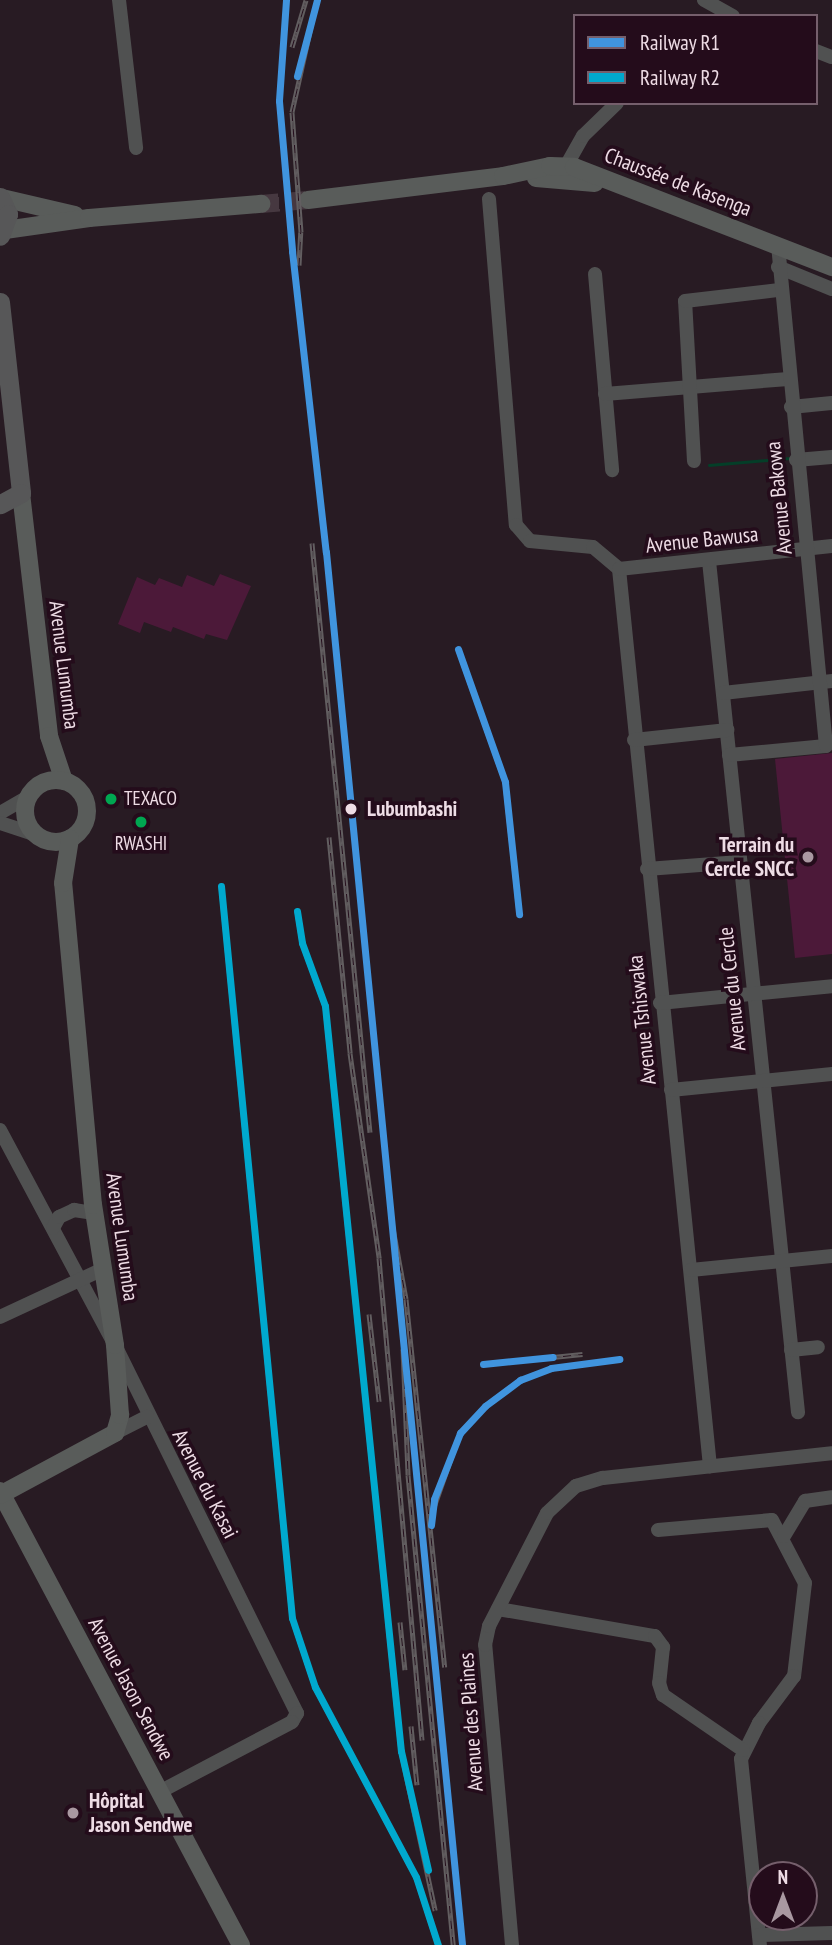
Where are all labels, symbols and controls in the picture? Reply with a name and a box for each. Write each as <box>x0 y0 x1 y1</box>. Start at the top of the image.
legend <box>573 14 818 105</box>
text: Railway R1 <box>640 29 720 56</box>
text: Railway R2 <box>640 64 720 91</box>
street label: Chaussée de Kasenga <box>601 142 755 222</box>
street label: Avenue Bakowa <box>761 440 797 556</box>
street label: Avenue Bawusa <box>645 522 759 558</box>
street label: Avenue Lumumba <box>44 599 84 731</box>
place label: TEXACO <box>124 788 177 810</box>
marker: TEXACO <box>104 792 118 806</box>
place label: Lubumbashi <box>367 796 457 822</box>
marker: Lubumbashi <box>341 799 361 819</box>
marker: RWASHI <box>134 815 148 829</box>
place label: Terrain du Cercle SNCC <box>705 832 794 882</box>
place label: RWASHI <box>115 833 167 855</box>
marker: Terrain du Cercle SNCC <box>800 849 816 865</box>
street label: Avenue du Cercle <box>713 926 751 1052</box>
street label: Avenue Tshiswaka <box>623 954 661 1086</box>
street label: Avenue Lumumba <box>101 1171 143 1303</box>
street label: Avenue du Kasai <box>167 1425 243 1543</box>
street label: Avenue Jason Sendwe <box>83 1613 179 1765</box>
street label: Avenue des Plaines <box>454 1652 488 1792</box>
place label: Hôpital Jason Sendwe <box>89 1788 193 1838</box>
marker: Hôpital Jason Sendwe <box>63 1803 83 1823</box>
north arrow <box>748 1861 818 1931</box>
text: N <box>778 1865 788 1889</box>

